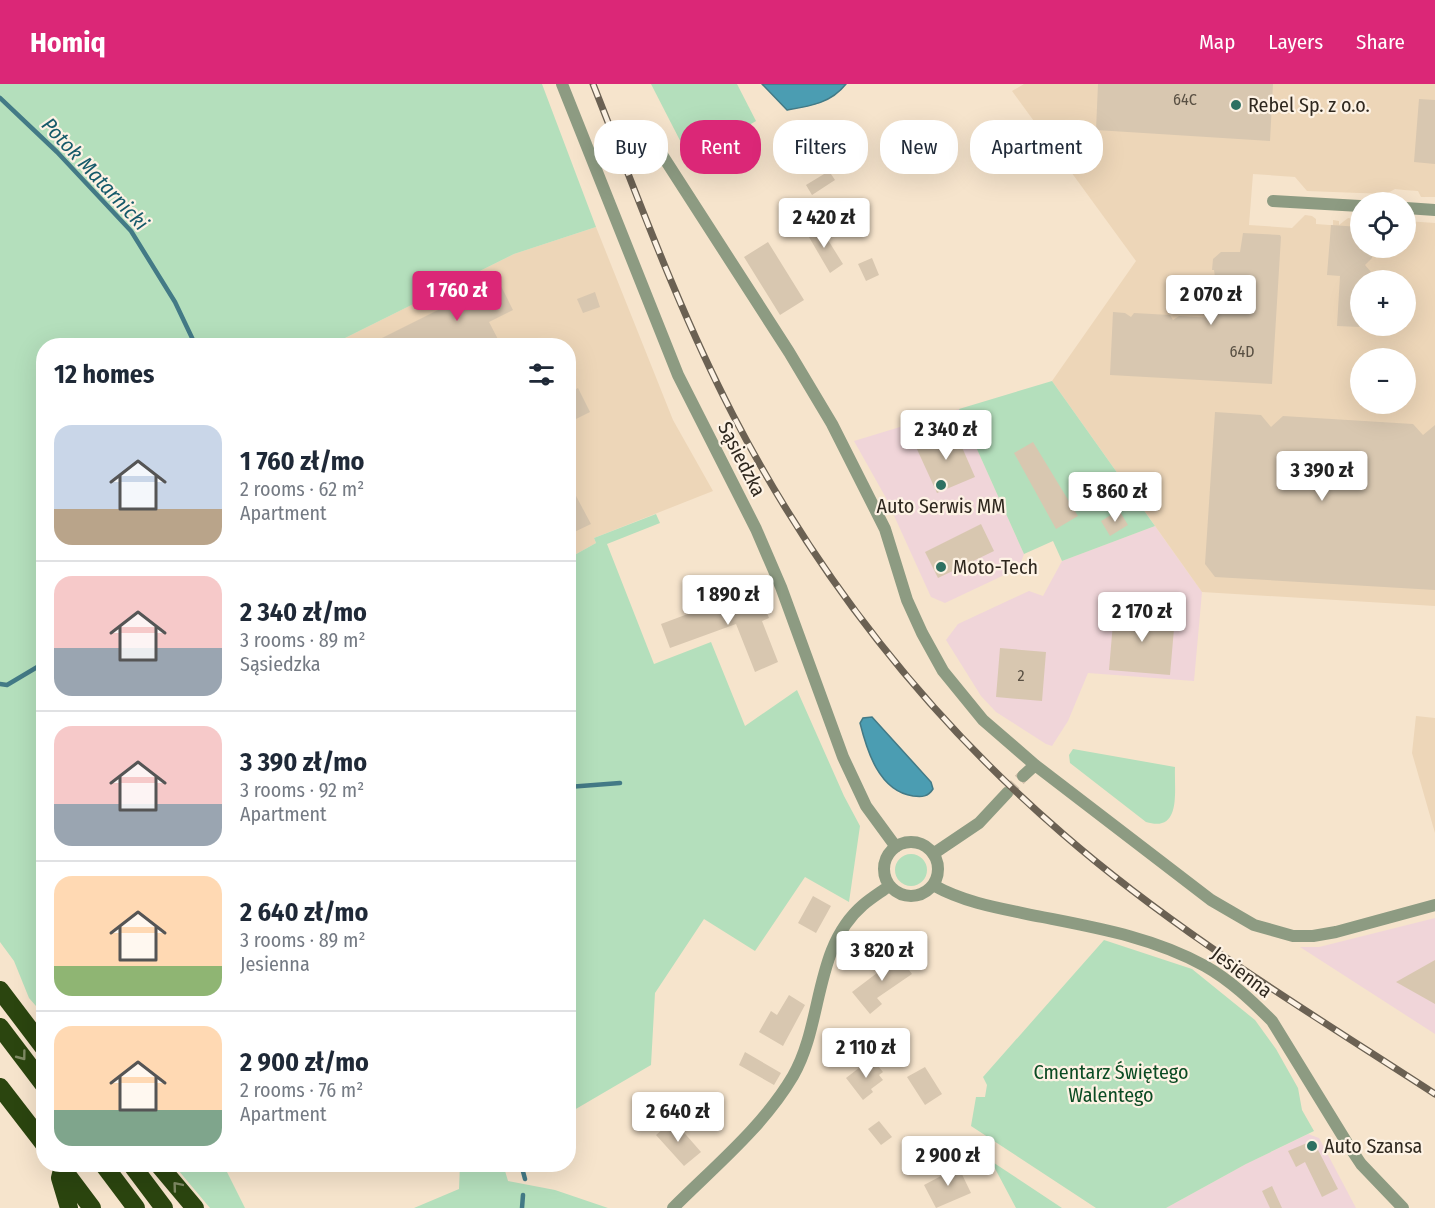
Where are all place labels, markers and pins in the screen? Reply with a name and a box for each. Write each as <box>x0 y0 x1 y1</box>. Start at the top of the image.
place label: Rebel Sp. z o.o. <box>1248 93 1370 117</box>
marker: Rebel Sp. z o.o. <box>1229 98 1243 112</box>
pin: 2 420 zł <box>762 198 886 249</box>
pin: 1 760 zł <box>395 271 519 322</box>
pin: 2 070 zł <box>1149 275 1273 326</box>
pin: 2 340 zł <box>884 410 1008 461</box>
pin: 3 390 zł <box>1260 451 1384 502</box>
pin: 5 860 zł <box>1053 472 1177 523</box>
marker: Auto Serwis MM <box>934 478 948 492</box>
place label: Auto Serwis MM <box>876 494 1006 518</box>
place label: Moto-Tech <box>953 555 1038 579</box>
marker: Moto-Tech <box>934 560 948 574</box>
pin: 1 890 zł <box>666 575 790 626</box>
pin: 2 170 zł <box>1080 592 1204 643</box>
pin: 3 820 zł <box>820 931 944 982</box>
pin: 2 110 zł <box>804 1028 928 1079</box>
pin: 2 640 zł <box>616 1092 740 1143</box>
place label: Auto Szansa <box>1324 1134 1422 1158</box>
pin: 2 900 zł <box>886 1136 1010 1187</box>
marker: Auto Szansa <box>1305 1139 1319 1153</box>

